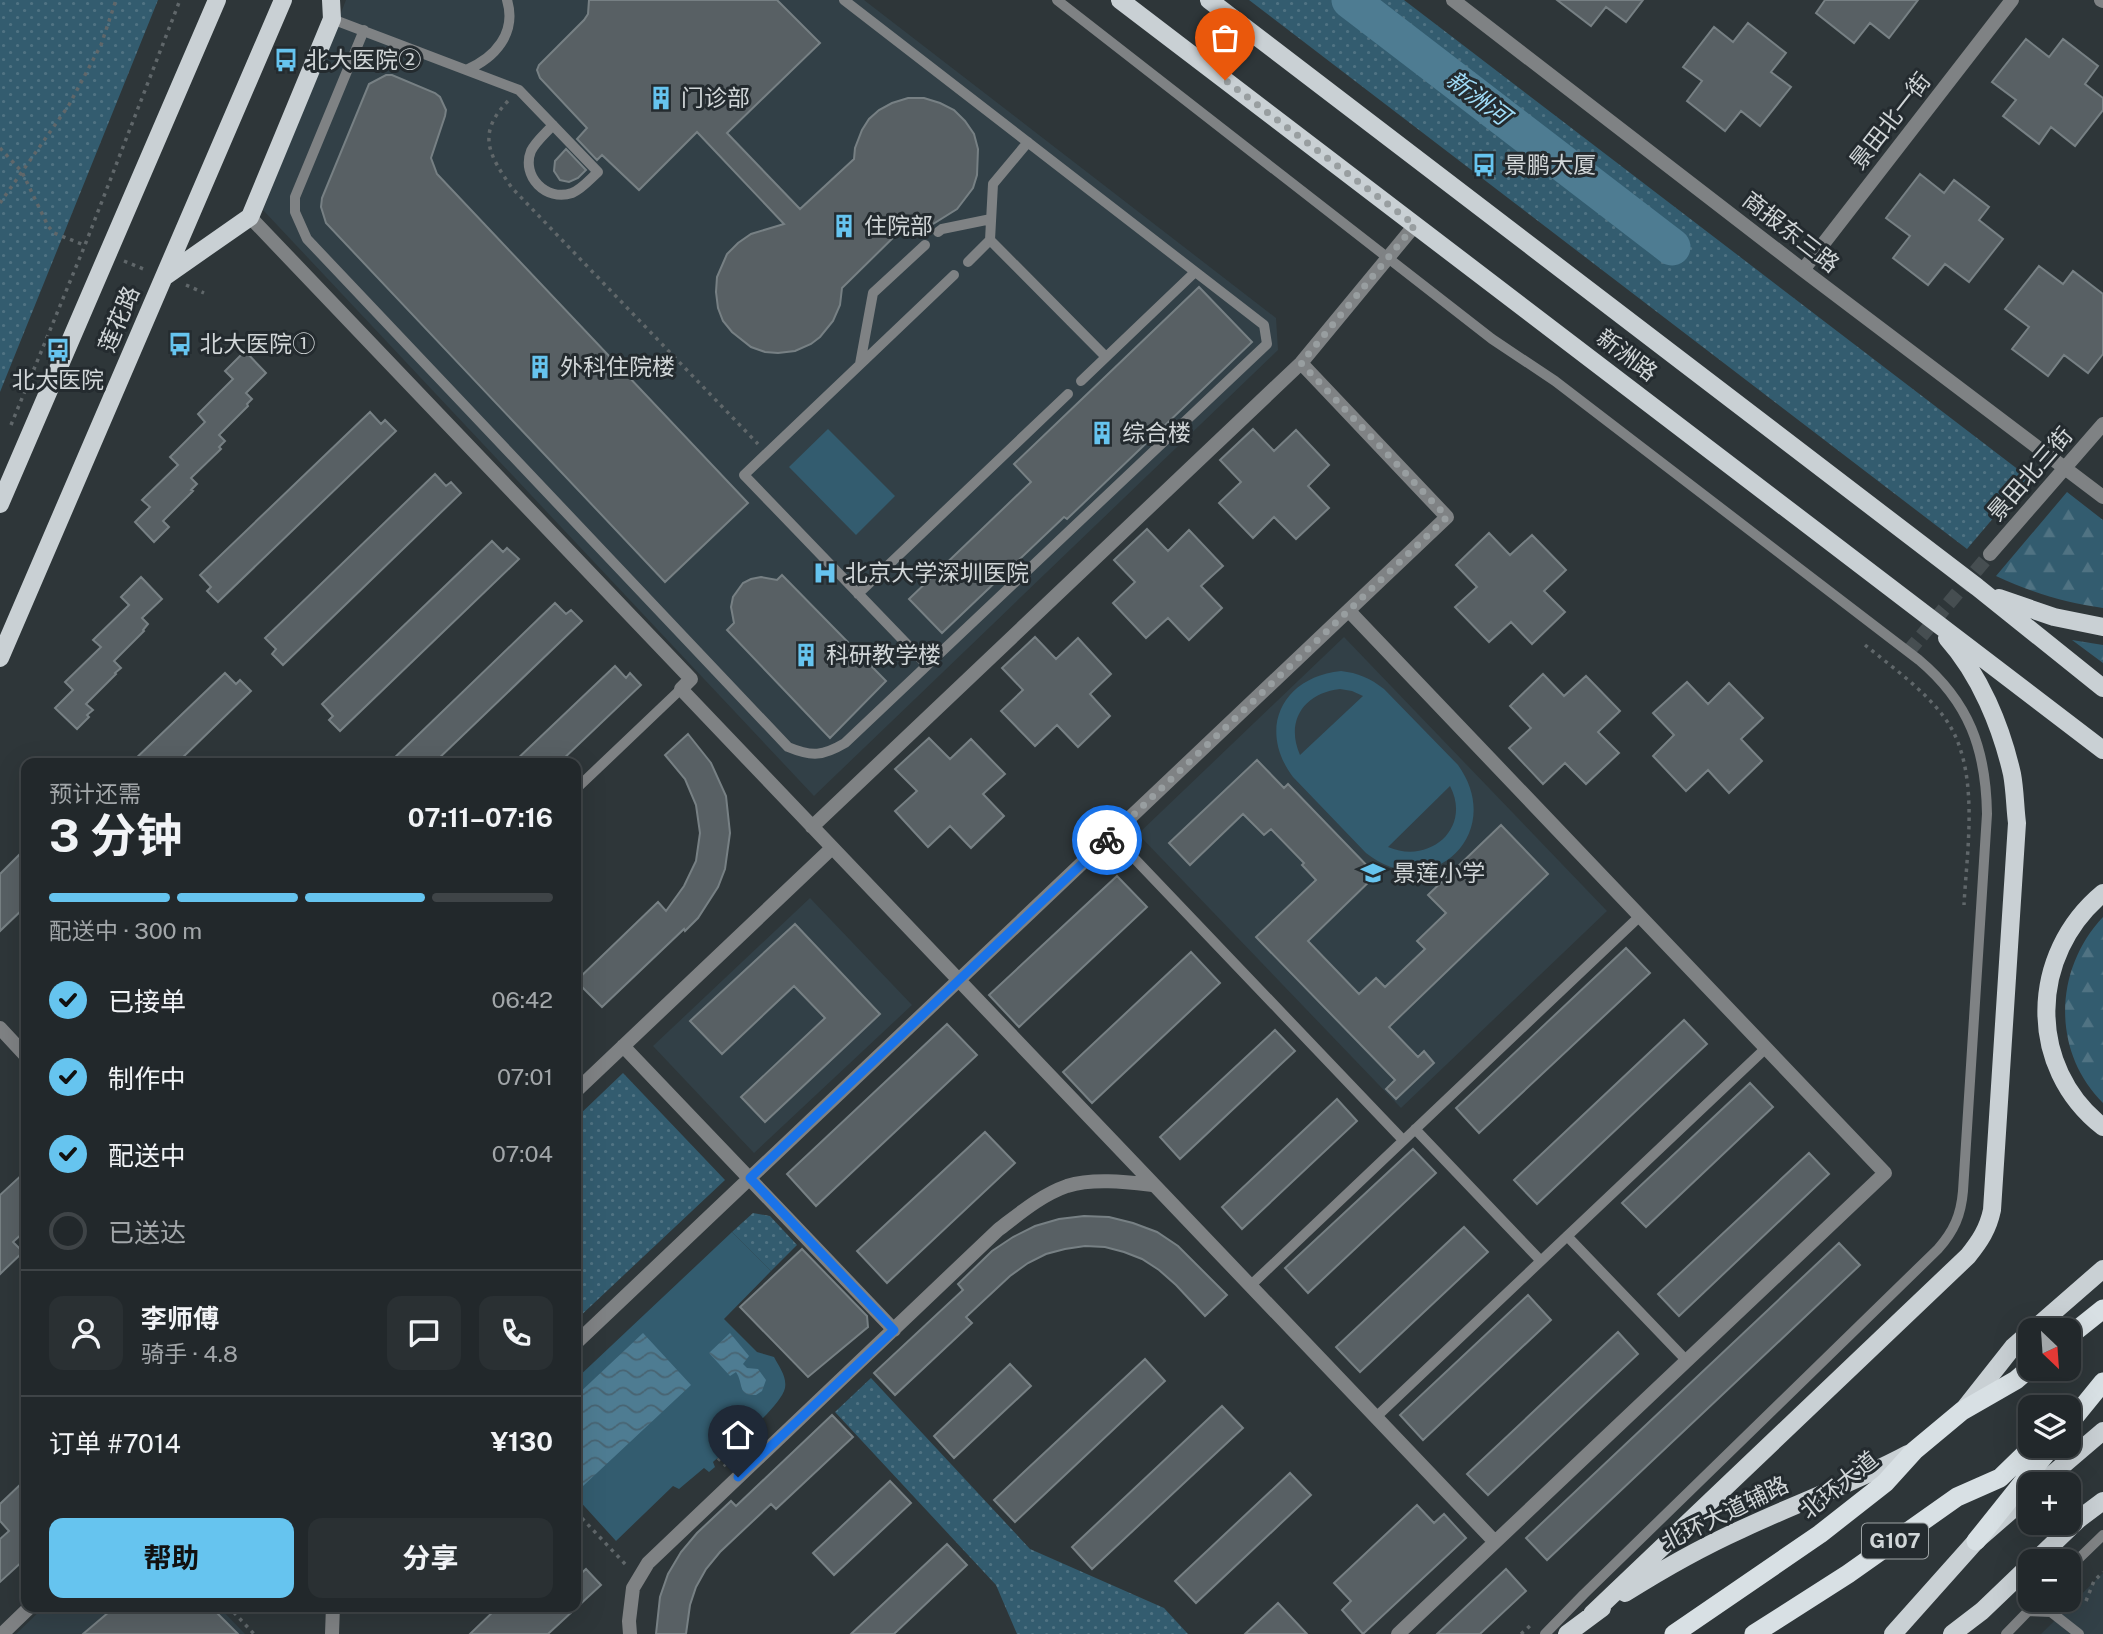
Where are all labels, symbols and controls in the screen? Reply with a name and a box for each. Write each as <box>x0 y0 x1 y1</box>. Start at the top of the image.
pin <box>1195 8 1255 80</box>
icon: bag <box>1206 19 1244 57</box>
bus stop icon: 北大医院② <box>272 46 300 74</box>
place label: 北大医院② <box>306 46 421 73</box>
water label: 新洲河 <box>1441 64 1519 132</box>
street label: 景田北一街 <box>1844 67 1936 174</box>
building icon: 门诊部 <box>647 84 675 112</box>
place label: 门诊部 <box>681 84 750 111</box>
bus stop icon: 景鹏大厦 <box>1470 151 1498 179</box>
place label: 景鹏大厦 <box>1504 151 1596 178</box>
street label: 商报东三路 <box>1738 186 1845 278</box>
building icon: 住院部 <box>830 212 858 240</box>
place label: 住院部 <box>864 212 933 239</box>
street label: 莲花路 <box>93 282 144 356</box>
street label: 新洲路 <box>1592 323 1663 386</box>
bus stop icon: 北大医院① <box>166 330 194 358</box>
place label: 北大医院① <box>200 330 315 357</box>
bus stop icon: 北大医院 <box>44 336 72 364</box>
building icon: 外科住院楼 <box>526 353 554 381</box>
place label: 外科住院楼 <box>560 353 675 380</box>
place label: 北大医院 <box>12 366 104 393</box>
building icon: 综合楼 <box>1088 419 1116 447</box>
place label: 综合楼 <box>1122 419 1191 446</box>
street label: 景田北三街 <box>1982 421 2078 526</box>
hospital icon: 北京大学深圳医院 <box>811 559 839 587</box>
place label: 北京大学深圳医院 <box>845 559 1029 586</box>
building icon: 科研教学楼 <box>792 641 820 669</box>
place label: 科研教学楼 <box>826 641 941 668</box>
text: 预计还需 <box>49 780 141 807</box>
text: 07:11–07:16 <box>408 802 553 833</box>
courier <box>1072 805 1142 875</box>
text: 3 分钟 <box>49 808 182 862</box>
icon: bike <box>1088 821 1126 859</box>
school or university icon: 景莲小学 <box>1359 859 1387 887</box>
place label: 景莲小学 <box>1393 859 1485 886</box>
text: 配送中 · 300 m <box>49 917 202 944</box>
icon: check <box>49 981 87 1019</box>
text: 已接单 <box>108 986 186 1017</box>
text: 06:42 <box>492 986 553 1013</box>
icon: check <box>49 1058 87 1096</box>
text: 制作中 <box>108 1063 186 1094</box>
text: 07:01 <box>497 1063 553 1090</box>
icon: check <box>49 1135 87 1173</box>
text: 配送中 <box>108 1140 186 1171</box>
text: 07:04 <box>492 1140 553 1167</box>
text: 已送达 <box>108 1217 186 1248</box>
button: person <box>49 1296 123 1370</box>
button: chat <box>387 1296 461 1370</box>
button: phone <box>479 1296 553 1370</box>
text: 李师傅 <box>141 1303 219 1334</box>
north arrow <box>2018 1318 2081 1381</box>
map controls <box>2018 1318 2081 1612</box>
text: 骑手 · 4.8 <box>141 1340 238 1367</box>
button: layers <box>2018 1395 2081 1458</box>
pin <box>708 1405 768 1477</box>
icon: home <box>719 1416 757 1454</box>
text: ¥130 <box>491 1426 553 1457</box>
text: 订单 #7014 <box>49 1428 181 1459</box>
street label: 北环大道 <box>1794 1445 1883 1524</box>
street label: 北环大道辅路 <box>1657 1470 1793 1555</box>
button: + <box>2018 1472 2081 1535</box>
button: 帮助 <box>49 1518 294 1598</box>
button: 分享 <box>308 1518 553 1598</box>
road number: G107 <box>1862 1524 1928 1558</box>
button: − <box>2018 1549 2081 1612</box>

